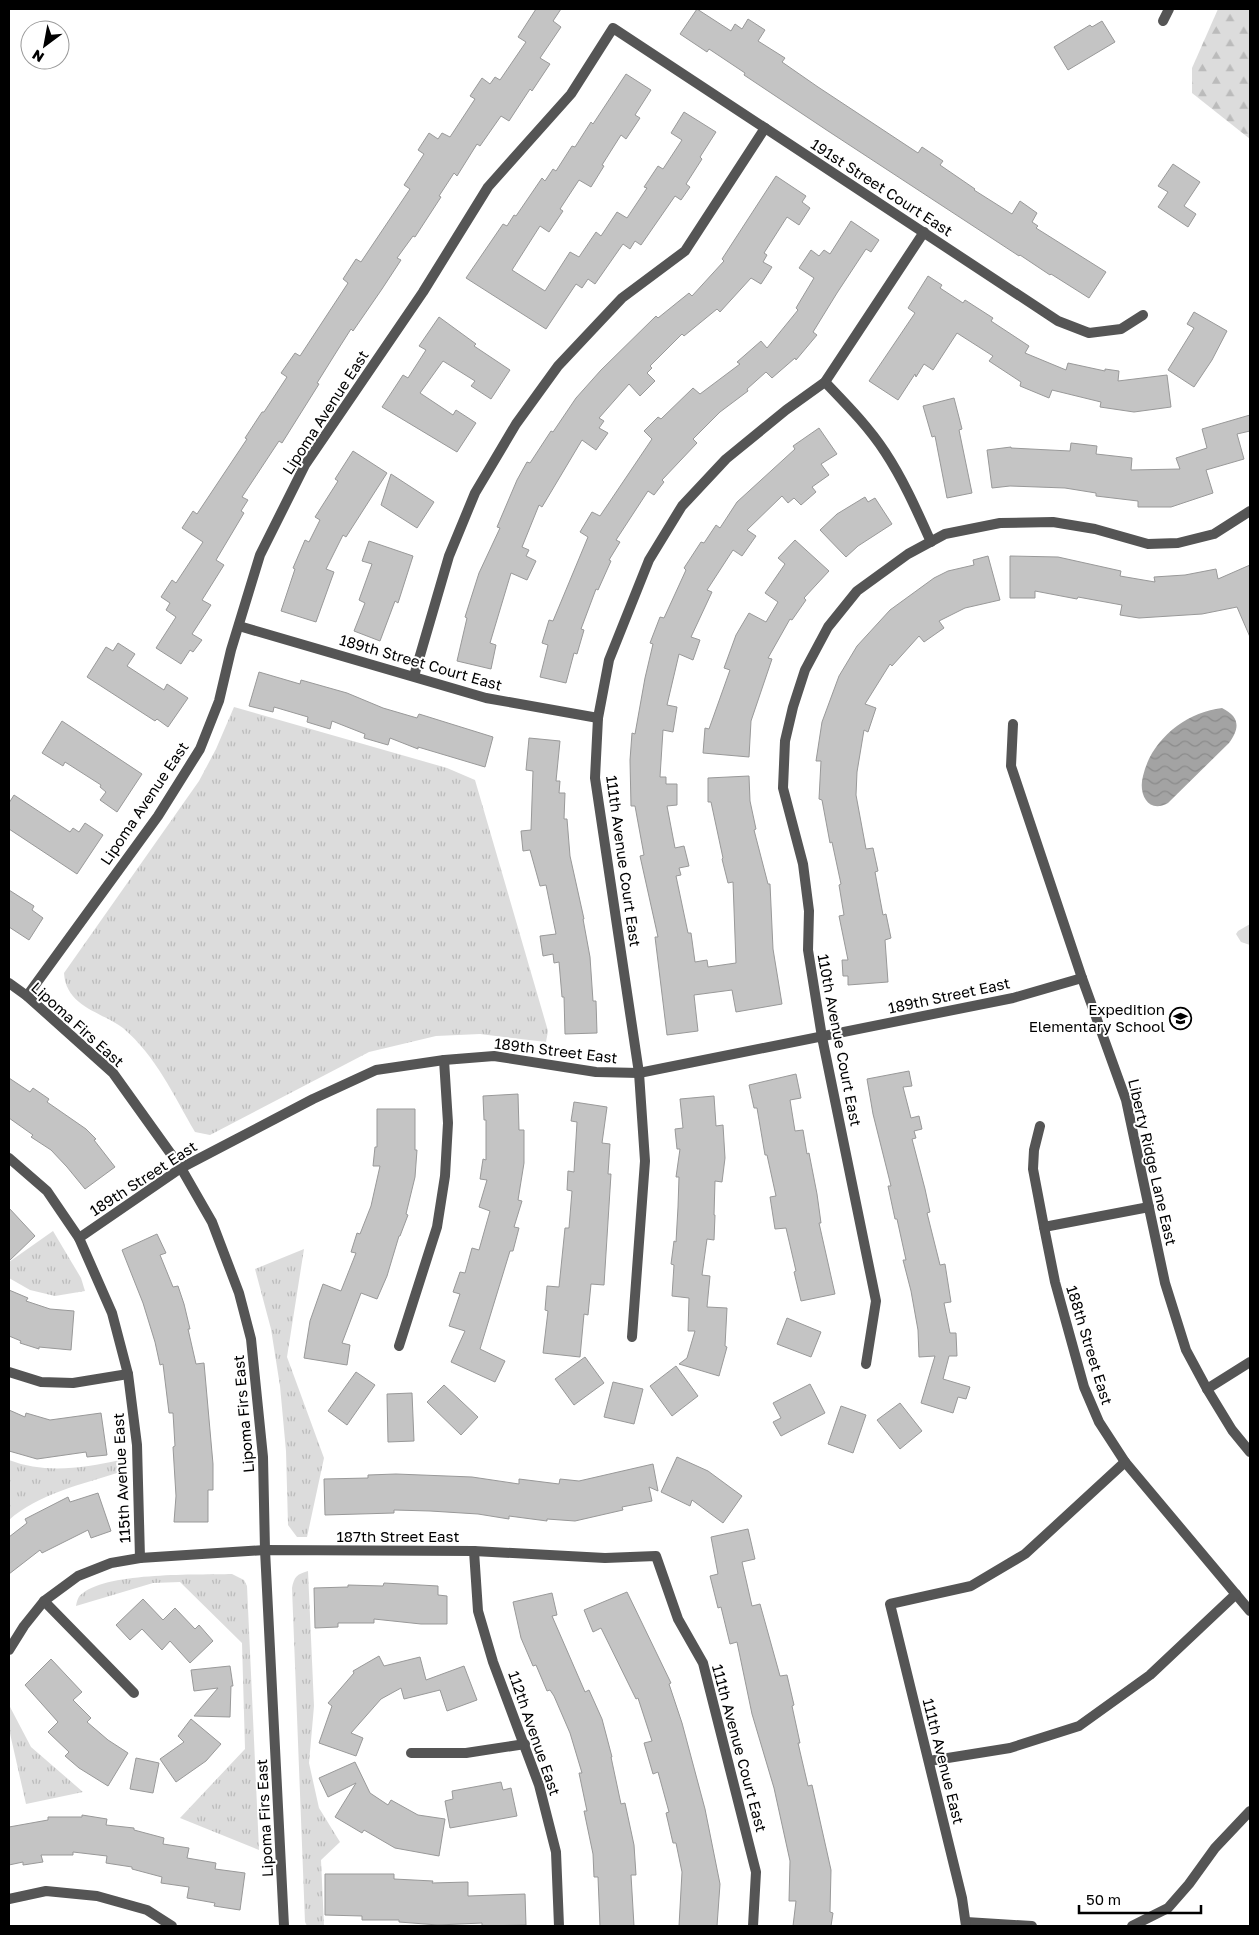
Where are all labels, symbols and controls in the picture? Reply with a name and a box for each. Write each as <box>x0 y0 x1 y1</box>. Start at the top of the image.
north arrow <box>20 20 70 70</box>
text: N <box>29 46 47 66</box>
street label: 191st Street Court East <box>808 134 956 240</box>
street label: Lipoma Avenue East <box>278 347 372 477</box>
street label: 189th Street Court East <box>338 630 504 694</box>
street label: Lipoma Avenue East <box>96 738 192 868</box>
street label: 111th Avenue Court East <box>603 774 645 948</box>
street label: 110th Avenue Court East <box>814 952 866 1128</box>
street label: 189th Street East <box>886 973 1012 1017</box>
street label: Lipoma Firs East <box>28 978 128 1070</box>
place label: Expedition Elementary School <box>1029 1000 1165 1035</box>
school or university icon: Expedition Elementary School <box>1169 1006 1193 1030</box>
street label: 189th Street East <box>493 1034 619 1066</box>
street label: Liberty Ridge Lane East <box>1125 1077 1181 1247</box>
street label: 189th Street East <box>86 1137 200 1219</box>
street label: 188th Street East <box>1063 1283 1117 1407</box>
street label: Lipoma Firs East <box>229 1354 257 1474</box>
street label: 115th Avenue East <box>109 1412 133 1544</box>
street label: 187th Street East <box>337 1527 459 1545</box>
street label: 111th Avenue Court East <box>709 1662 771 1834</box>
street label: 112th Avenue East <box>505 1668 565 1798</box>
street label: 111th Avenue East <box>920 1696 968 1826</box>
street label: Lipoma Firs East <box>252 1759 276 1877</box>
scale bar <box>1079 1882 1202 1914</box>
text: 50 m <box>1086 1890 1121 1908</box>

